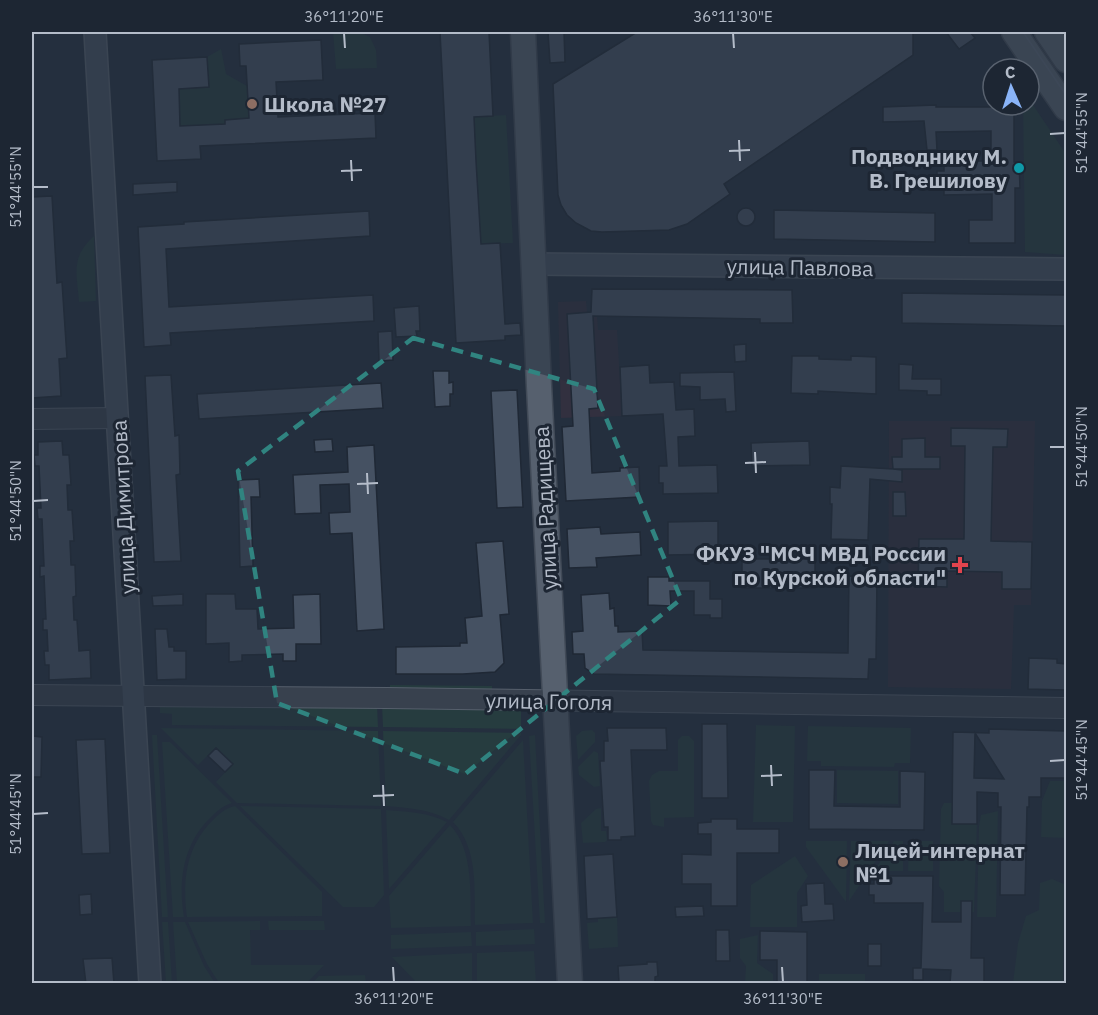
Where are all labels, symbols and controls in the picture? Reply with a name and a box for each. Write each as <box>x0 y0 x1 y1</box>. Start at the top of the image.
text: 36°11'20"E <box>304 7 384 26</box>
text: 36°11'30"E <box>693 7 773 26</box>
north arrow <box>981 57 1041 117</box>
text: С <box>1004 62 1016 82</box>
place label: Школа №27 <box>264 90 387 118</box>
text: 51°44'55"N <box>1072 92 1091 174</box>
marker: Школа №27 <box>245 97 259 111</box>
place label: Подводнику М. В. Грешилову <box>851 142 1008 194</box>
text: 51°44'55"N <box>6 146 25 228</box>
marker: Подводнику М. В. Грешилову <box>1012 161 1026 175</box>
street label: улица Павлова <box>726 252 874 282</box>
text: 51°44'50"N <box>1072 406 1091 488</box>
street label: улица Димитрова <box>104 419 142 595</box>
street label: улица Радищева <box>527 425 563 591</box>
text: 51°44'50"N <box>6 460 25 542</box>
place label: ФКУЗ "МСЧ МВД России по Курской области" <box>696 539 946 591</box>
marker: ФКУЗ "МСЧ МВД России по Курской области" <box>951 556 969 574</box>
street label: улица Гоголя <box>485 686 613 716</box>
text: 51°44'45"N <box>1072 719 1091 801</box>
text: 51°44'45"N <box>6 773 25 855</box>
place label: Лицей-интернат №1 <box>855 836 1025 888</box>
marker: Лицей-интернат №1 <box>836 855 850 869</box>
text: 36°11'20"E <box>354 989 434 1008</box>
text: 36°11'30"E <box>743 989 823 1008</box>

